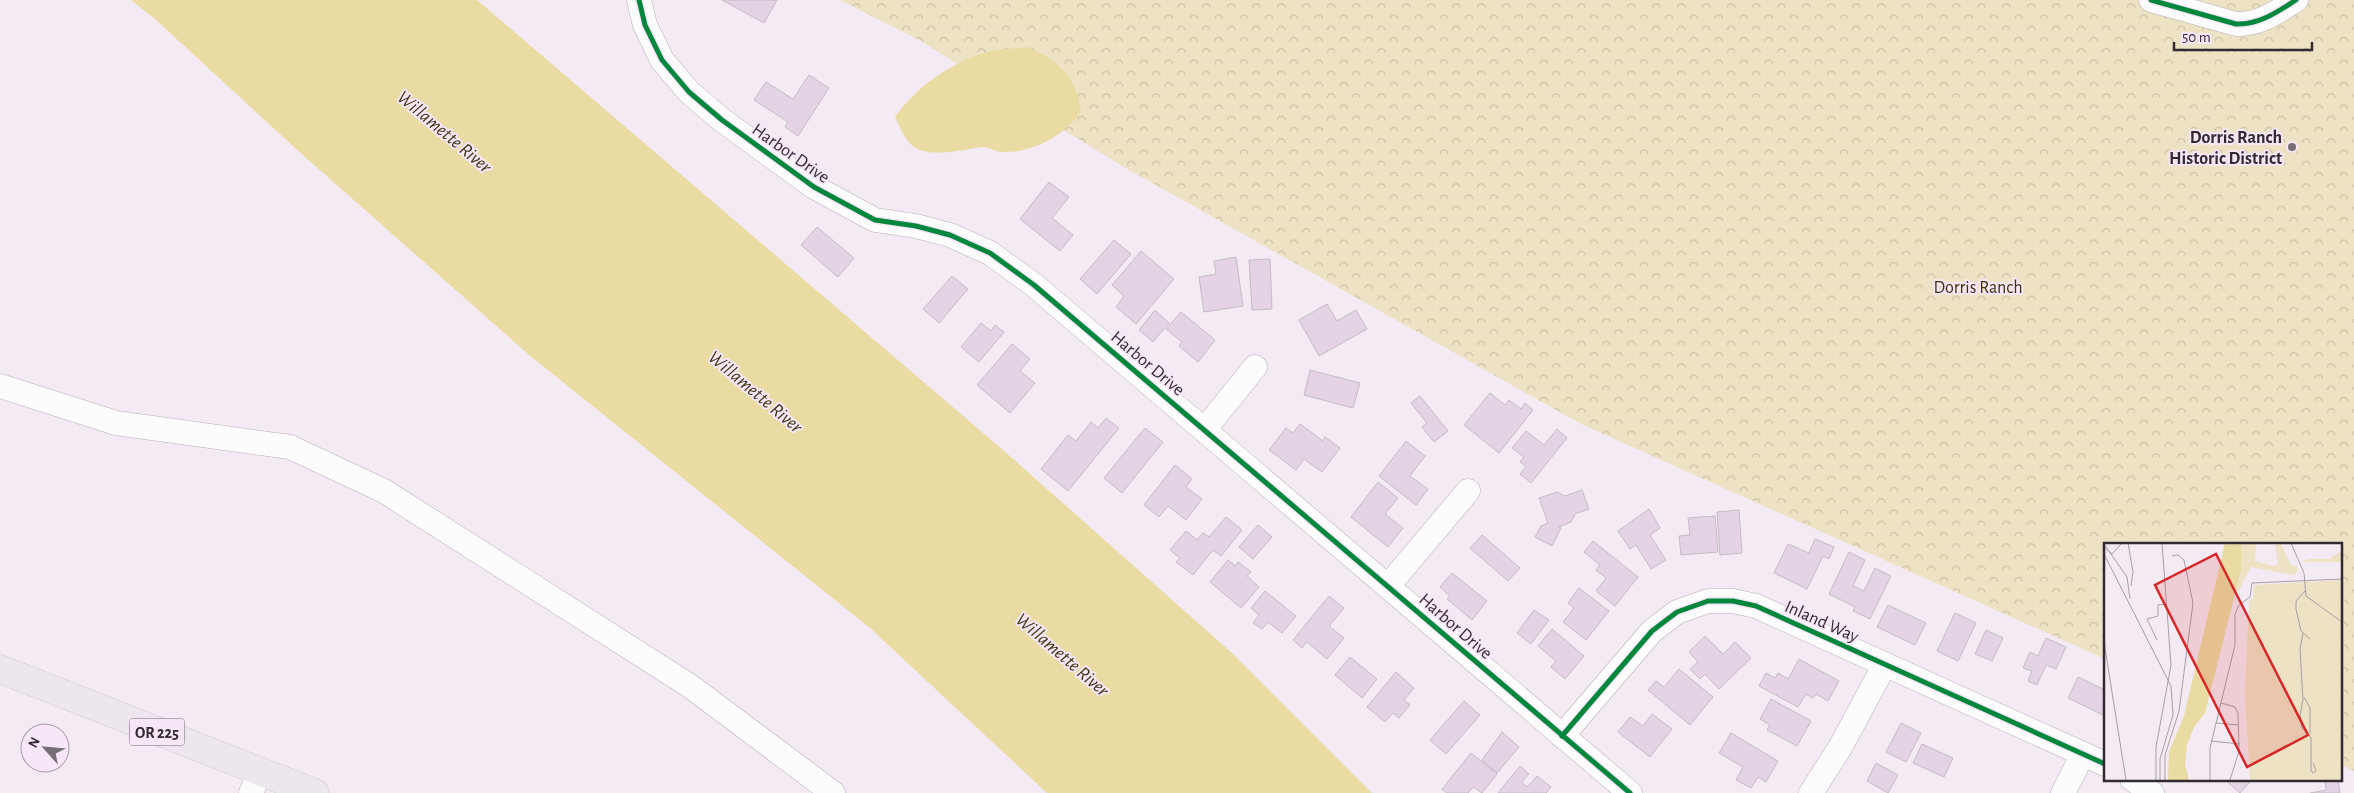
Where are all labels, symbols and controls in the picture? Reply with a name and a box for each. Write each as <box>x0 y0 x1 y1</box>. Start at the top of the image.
scale bar <box>2174 20 2312 52</box>
text: 50 m <box>2182 30 2211 45</box>
water label: Willamette River <box>393 88 495 177</box>
street label: Harbor Drive <box>748 121 832 187</box>
place label: Dorris Ranch Historic District <box>2169 129 2282 168</box>
marker: Dorris Ranch Historic District <box>2286 141 2298 153</box>
park label: Dorris Ranch <box>1933 279 2023 297</box>
street label: Harbor Drive <box>1107 328 1188 400</box>
water label: Willamette River <box>704 348 806 437</box>
inset map <box>2104 543 2342 780</box>
street label: Harbor Drive <box>1415 590 1495 663</box>
street label: Inland Way <box>1782 598 1862 646</box>
water label: Willamette River <box>1012 610 1113 701</box>
road number: OR 225 <box>130 719 184 746</box>
north arrow <box>20 723 70 773</box>
text: N <box>26 735 43 750</box>

